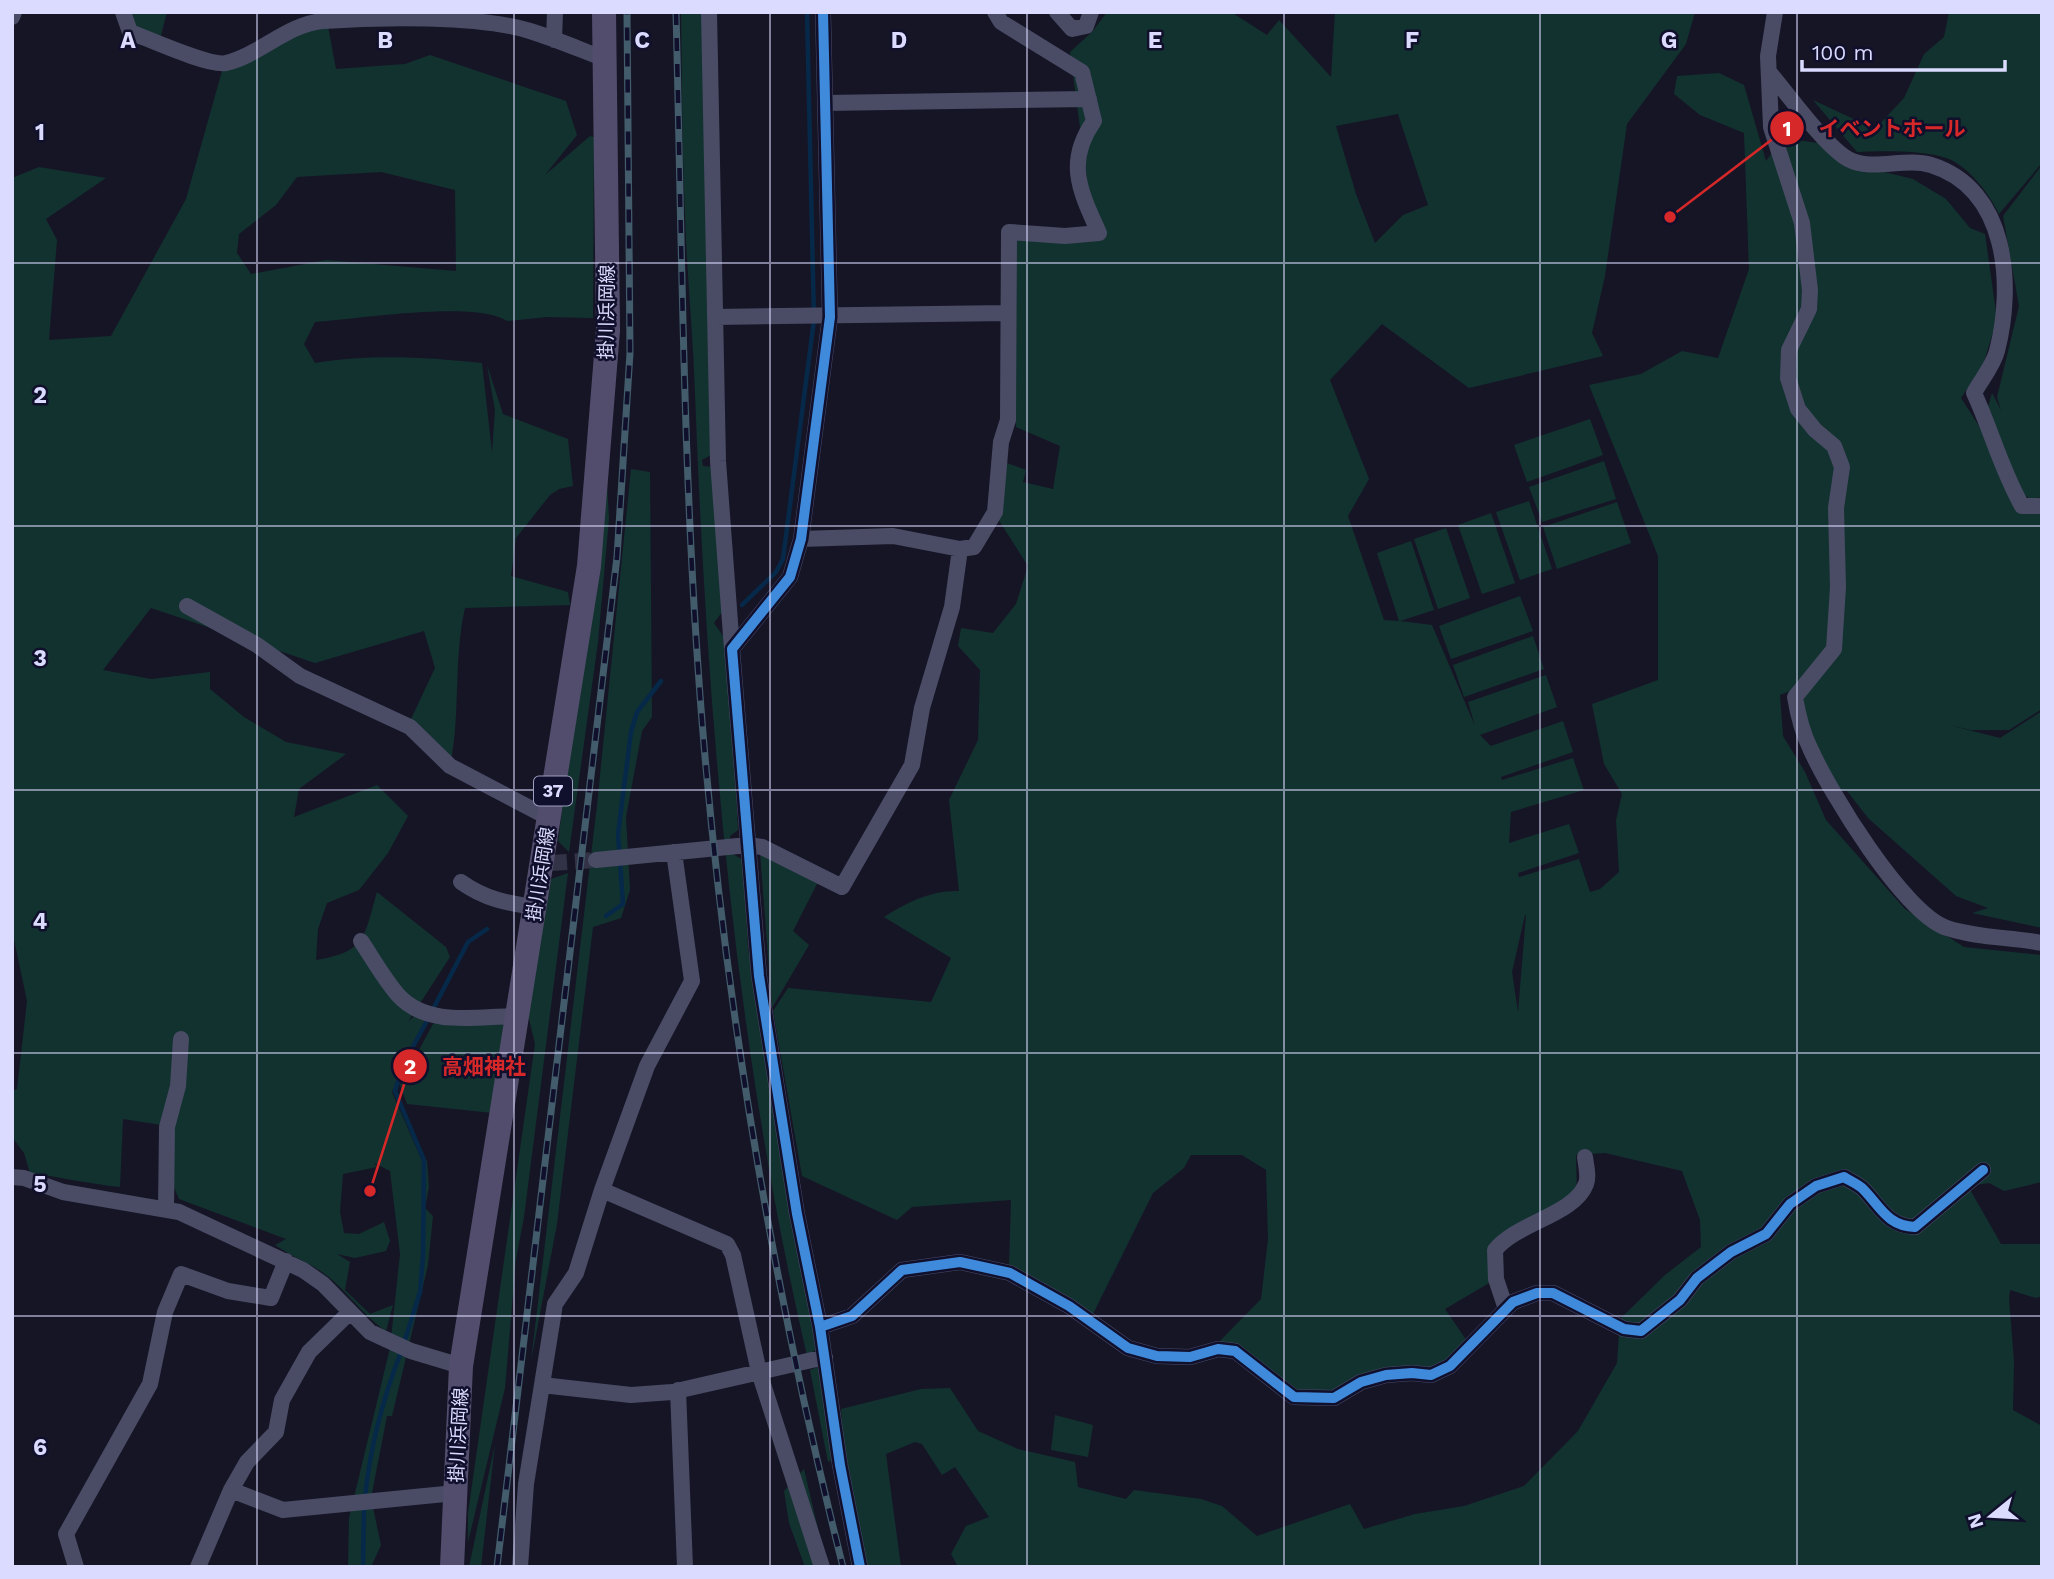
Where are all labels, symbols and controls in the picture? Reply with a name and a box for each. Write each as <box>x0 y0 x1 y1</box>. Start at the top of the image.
text: A <box>120 27 136 54</box>
text: B <box>377 27 393 54</box>
text: C <box>634 27 650 54</box>
text: D <box>891 27 907 54</box>
text: E <box>1148 27 1162 54</box>
text: F <box>1405 27 1419 54</box>
text: G <box>1661 27 1677 54</box>
scale bar <box>1802 28 2005 72</box>
text: 100 m <box>1812 40 1874 65</box>
callout: イベントホール <box>1769 107 1979 149</box>
text: 1 <box>1782 116 1792 141</box>
text: イベントホール <box>1819 116 1966 141</box>
text: 1 <box>35 119 45 146</box>
street label: 掛川浜岡線 <box>594 264 619 360</box>
text: 2 <box>33 382 47 409</box>
text: 3 <box>33 645 47 672</box>
road number: 37 <box>534 776 572 806</box>
street label: 掛川浜岡線 <box>522 825 559 923</box>
text: 4 <box>33 908 48 935</box>
callout: 高畑神社 <box>393 1045 540 1087</box>
text: 2 <box>404 1054 416 1079</box>
text: 高畑神社 <box>442 1054 526 1079</box>
text: 5 <box>33 1171 47 1198</box>
street label: 掛川浜岡線 <box>445 1387 472 1483</box>
text: 6 <box>33 1434 47 1461</box>
north arrow <box>1956 1481 2026 1551</box>
text: N <box>1962 1511 1988 1531</box>

